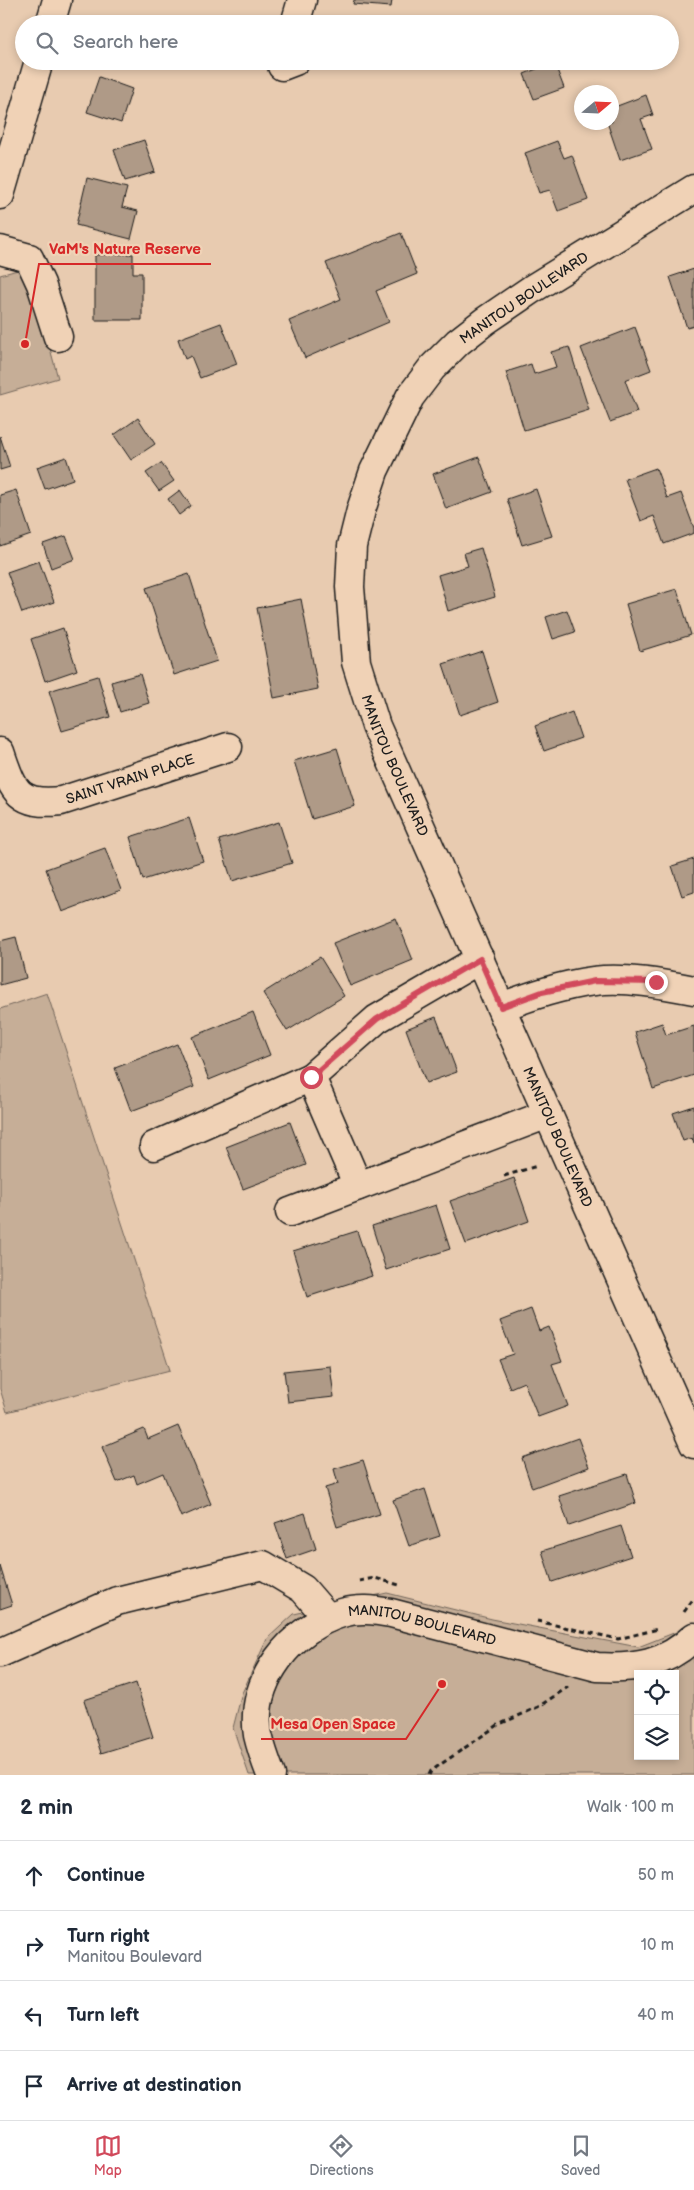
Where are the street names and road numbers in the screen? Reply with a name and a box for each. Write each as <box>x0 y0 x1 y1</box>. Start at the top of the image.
street label: MANITOU BOULEVARD <box>456 249 592 347</box>
street label: MANITOU BOULEVARD <box>358 693 432 839</box>
street label: SAINT VRAIN PLACE <box>64 750 196 807</box>
street label: MANITOU BOULEVARD <box>520 1064 597 1210</box>
street label: MANITOU BOULEVARD <box>347 1601 498 1649</box>

